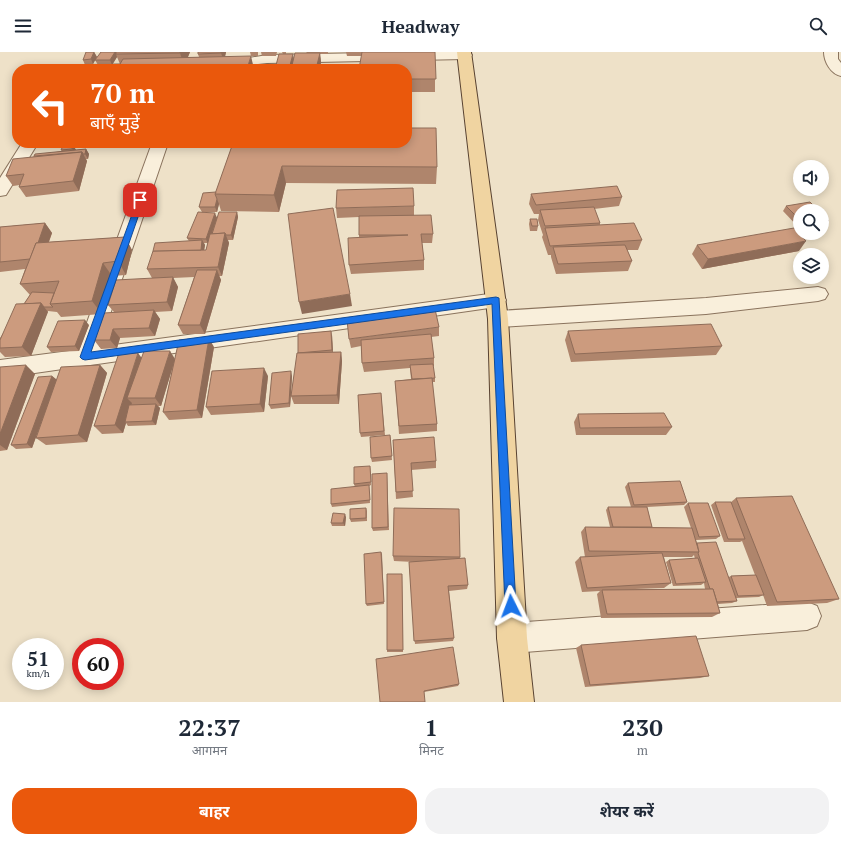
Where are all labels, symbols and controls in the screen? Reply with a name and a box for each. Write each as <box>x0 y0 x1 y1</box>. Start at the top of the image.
text: Headway <box>382 14 459 38</box>
icon: menu <box>12 15 34 37</box>
icon: search <box>807 15 829 37</box>
text: 70 m <box>90 74 155 111</box>
icon: left <box>24 80 76 132</box>
text: बाएँ मुड़ें <box>90 110 140 134</box>
map controls <box>793 160 829 284</box>
button: sound <box>793 160 829 196</box>
pin <box>123 183 157 217</box>
icon: arrive <box>129 189 151 211</box>
button: search <box>793 204 829 240</box>
button: layers <box>793 248 829 284</box>
position arrow <box>490 585 532 627</box>
speed limit sign: 60 <box>72 638 124 690</box>
text: 51 <box>27 645 49 672</box>
text: km/h <box>26 667 50 680</box>
text: 22:37 <box>178 711 241 743</box>
text: 1 <box>425 711 438 743</box>
text: 230 <box>622 711 663 743</box>
text: आगमन <box>192 741 227 759</box>
text: मिनट <box>419 741 444 759</box>
text: m <box>637 741 648 759</box>
button: बाहर <box>12 788 417 834</box>
button: शेयर करें <box>425 788 829 834</box>

